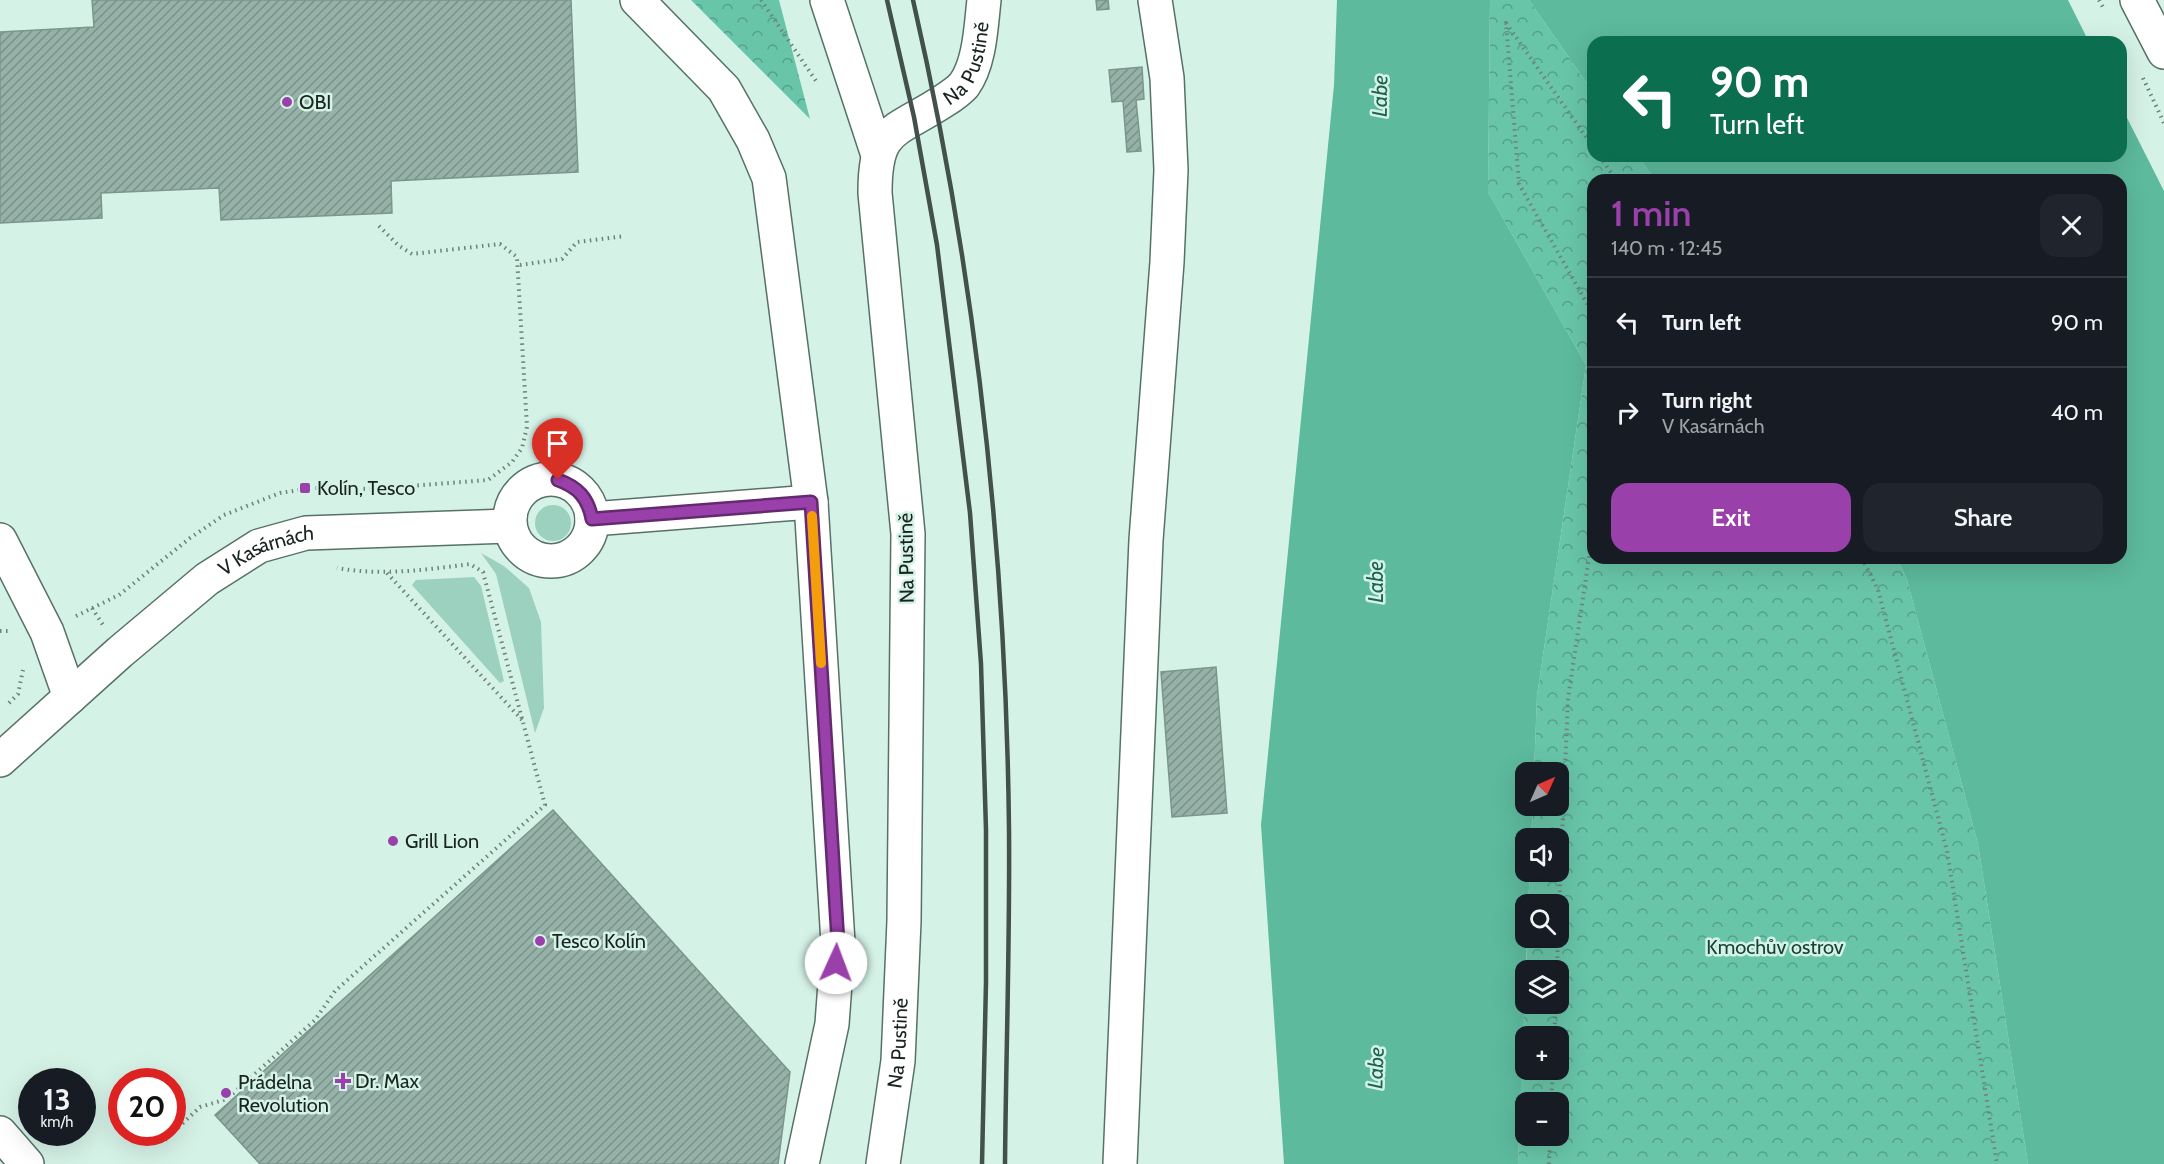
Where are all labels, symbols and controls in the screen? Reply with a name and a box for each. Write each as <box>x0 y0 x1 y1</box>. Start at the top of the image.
street label: Na Pustině <box>938 20 994 110</box>
text: 90 m <box>1710 56 1809 108</box>
icon: left <box>1611 60 1689 138</box>
water label: Labe <box>1367 75 1392 117</box>
place label: OBI <box>299 90 331 114</box>
marker: OBI <box>280 95 294 109</box>
text: Turn left <box>1710 108 1804 141</box>
text: 1 min <box>1611 191 1691 235</box>
button: close <box>2040 194 2103 257</box>
text: 140 m · 12:45 <box>1611 236 1722 260</box>
icon: left <box>1611 306 1644 339</box>
text: Turn left <box>1662 309 1741 336</box>
text: 90 m <box>2051 309 2103 336</box>
text: Turn right <box>1662 387 1752 414</box>
icon: right <box>1611 396 1644 429</box>
text: 40 m <box>2051 399 2103 426</box>
text: V Kasárnách <box>1662 414 1765 438</box>
pin <box>532 418 583 480</box>
icon: arrive <box>541 427 574 460</box>
place label: Kolín, Tesco <box>317 476 415 500</box>
marker: Kolín, Tesco <box>298 481 312 495</box>
button: Exit <box>1611 483 1851 552</box>
button: Share <box>1863 483 2103 552</box>
street label: Na Pustině <box>893 513 919 603</box>
street label: V Kasárnách <box>214 521 314 581</box>
water label: Labe <box>1363 561 1388 603</box>
north arrow <box>1515 762 1569 816</box>
map controls <box>1515 762 1569 1146</box>
button: sound <box>1515 828 1569 882</box>
place label: Grill Lion <box>405 829 479 853</box>
marker: Grill Lion <box>386 834 400 848</box>
button: search <box>1515 894 1569 948</box>
place label: Tesco Kolín <box>552 929 646 953</box>
position arrow <box>804 931 868 995</box>
marker: Tesco Kolín <box>533 934 547 948</box>
park label: Kmochův ostrov <box>1706 935 1844 959</box>
button: layers <box>1515 960 1569 1014</box>
street label: Na Pustině <box>882 997 913 1090</box>
button: + <box>1515 1026 1569 1080</box>
water label: Labe <box>1362 1046 1389 1089</box>
speed limit sign: 20 <box>108 1068 186 1146</box>
place label: Dr. Max <box>355 1069 420 1093</box>
place label: Prádelna Revolution <box>238 1070 329 1117</box>
marker: Dr. Max <box>336 1074 350 1088</box>
text: 13 <box>43 1081 71 1118</box>
marker: Prádelna Revolution <box>219 1086 233 1100</box>
button: − <box>1515 1092 1569 1146</box>
text: km/h <box>41 1113 73 1131</box>

